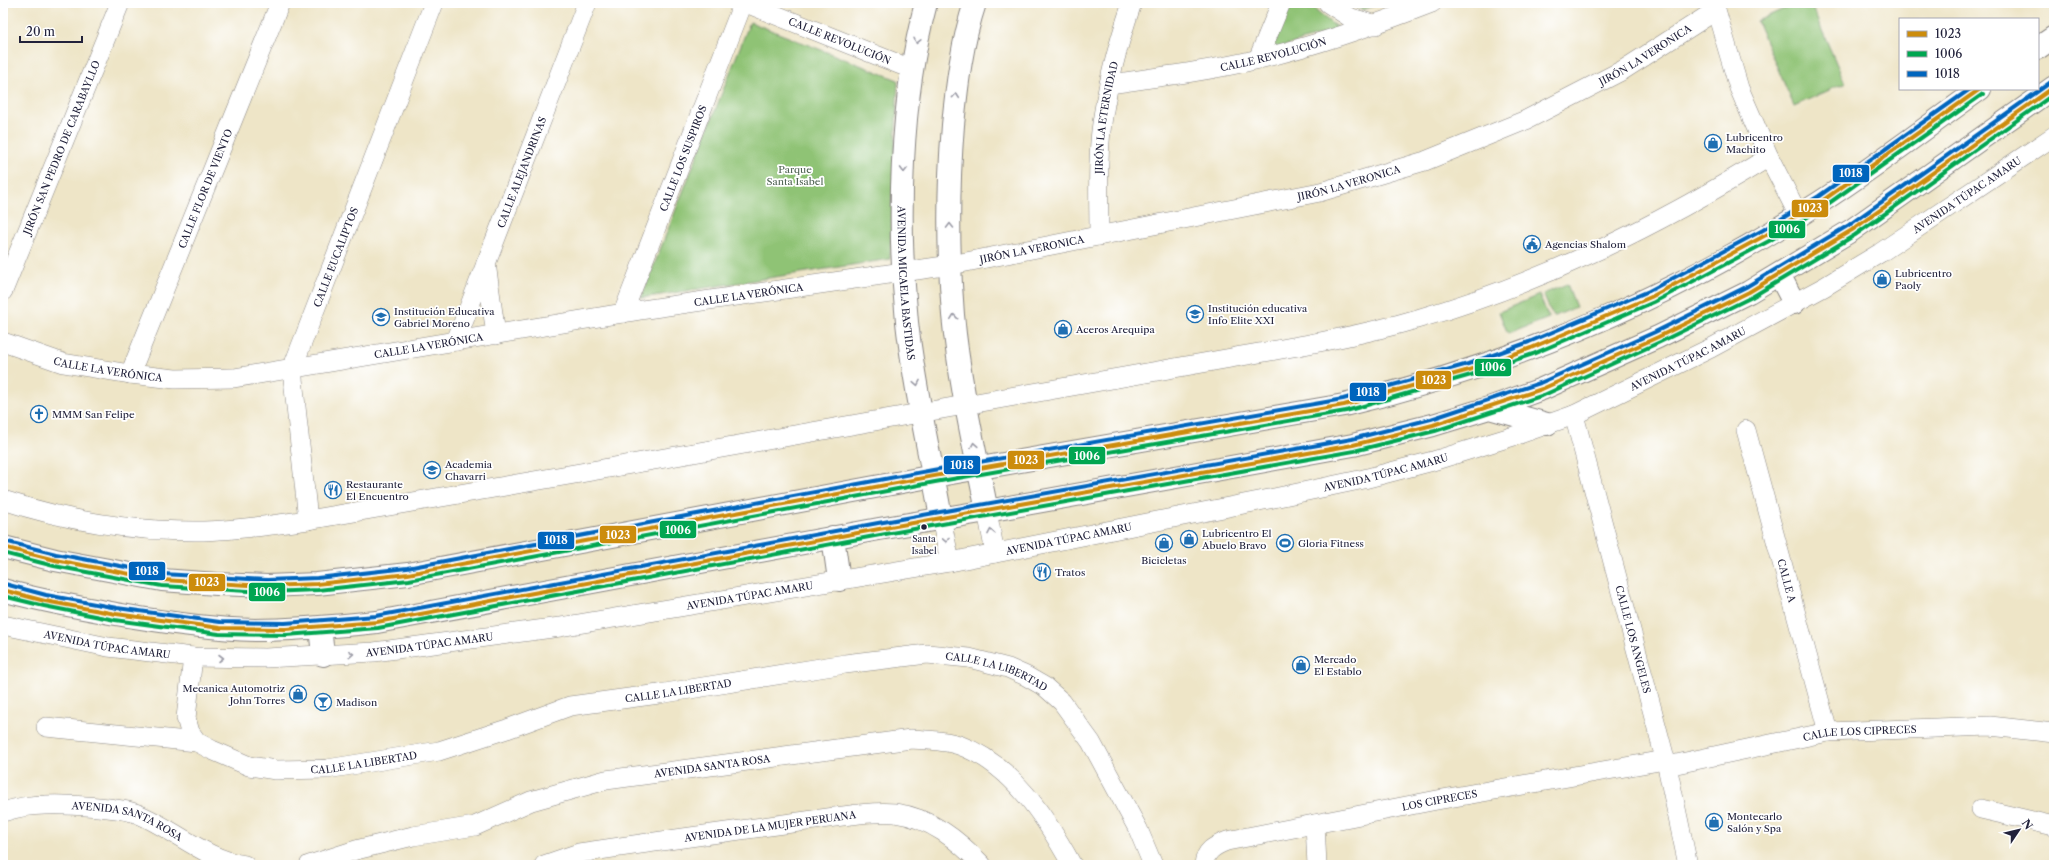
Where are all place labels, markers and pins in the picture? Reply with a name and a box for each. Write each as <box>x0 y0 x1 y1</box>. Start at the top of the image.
place label: Lubricentro Machito <box>1726 131 1783 156</box>
shop icon: Lubricentro Machito <box>1703 133 1723 153</box>
public building icon: Agencias Shalom <box>1522 234 1542 254</box>
place label: Agencias Shalom <box>1544 238 1627 251</box>
place label: Lubricentro Paoly <box>1895 267 1952 292</box>
shop icon: Lubricentro Paoly <box>1872 269 1892 289</box>
place label: Institución educativa Info Elite XXI <box>1208 302 1308 327</box>
school or university icon: Institución educativa Info Elite XXI <box>1185 304 1205 324</box>
place label: Institución Educativa Gabriel Moreno <box>394 305 495 330</box>
school or university icon: Institución Educativa Gabriel Moreno <box>371 307 391 327</box>
shop icon: Aceros Arequipa <box>1053 319 1073 339</box>
place label: Aceros Arequipa <box>1075 323 1155 336</box>
church icon: MMM San Felipe <box>29 404 49 424</box>
place label: MMM San Felipe <box>52 408 135 421</box>
place label: Academia Chavarri <box>444 458 493 483</box>
school or university icon: Academia Chavarri <box>422 460 442 480</box>
place label: Restaurante El Encuentro <box>346 478 409 503</box>
restaurant icon: Restaurante El Encuentro <box>323 480 343 500</box>
marker: Santa Isabel <box>919 522 929 532</box>
place label: Lubricentro El Abuelo Bravo <box>1201 527 1271 552</box>
shop icon: Lubricentro El Abuelo Bravo <box>1179 529 1199 549</box>
place label: Santa Isabel <box>911 533 937 556</box>
shop icon: Bicicletas <box>1154 533 1174 553</box>
sports icon: Gloria Fitness <box>1275 533 1295 553</box>
place label: Gloria Fitness <box>1298 537 1364 550</box>
place label: Bicicletas <box>1141 554 1187 567</box>
restaurant icon: Tratos <box>1032 562 1052 582</box>
place label: Tratos <box>1055 566 1085 579</box>
place label: Mercado El Establo <box>1314 653 1362 678</box>
shop icon: Mercado El Establo <box>1291 655 1311 675</box>
place label: Mecanica Automotriz John Torres <box>183 682 285 707</box>
shop icon: Mecanica Automotriz John Torres <box>288 684 308 704</box>
bar icon: Madison <box>313 692 333 712</box>
place label: Madison <box>336 696 378 709</box>
place label: Montecarlo Salón y Spa <box>1727 810 1782 835</box>
shop icon: Montecarlo Salón y Spa <box>1704 812 1724 832</box>

